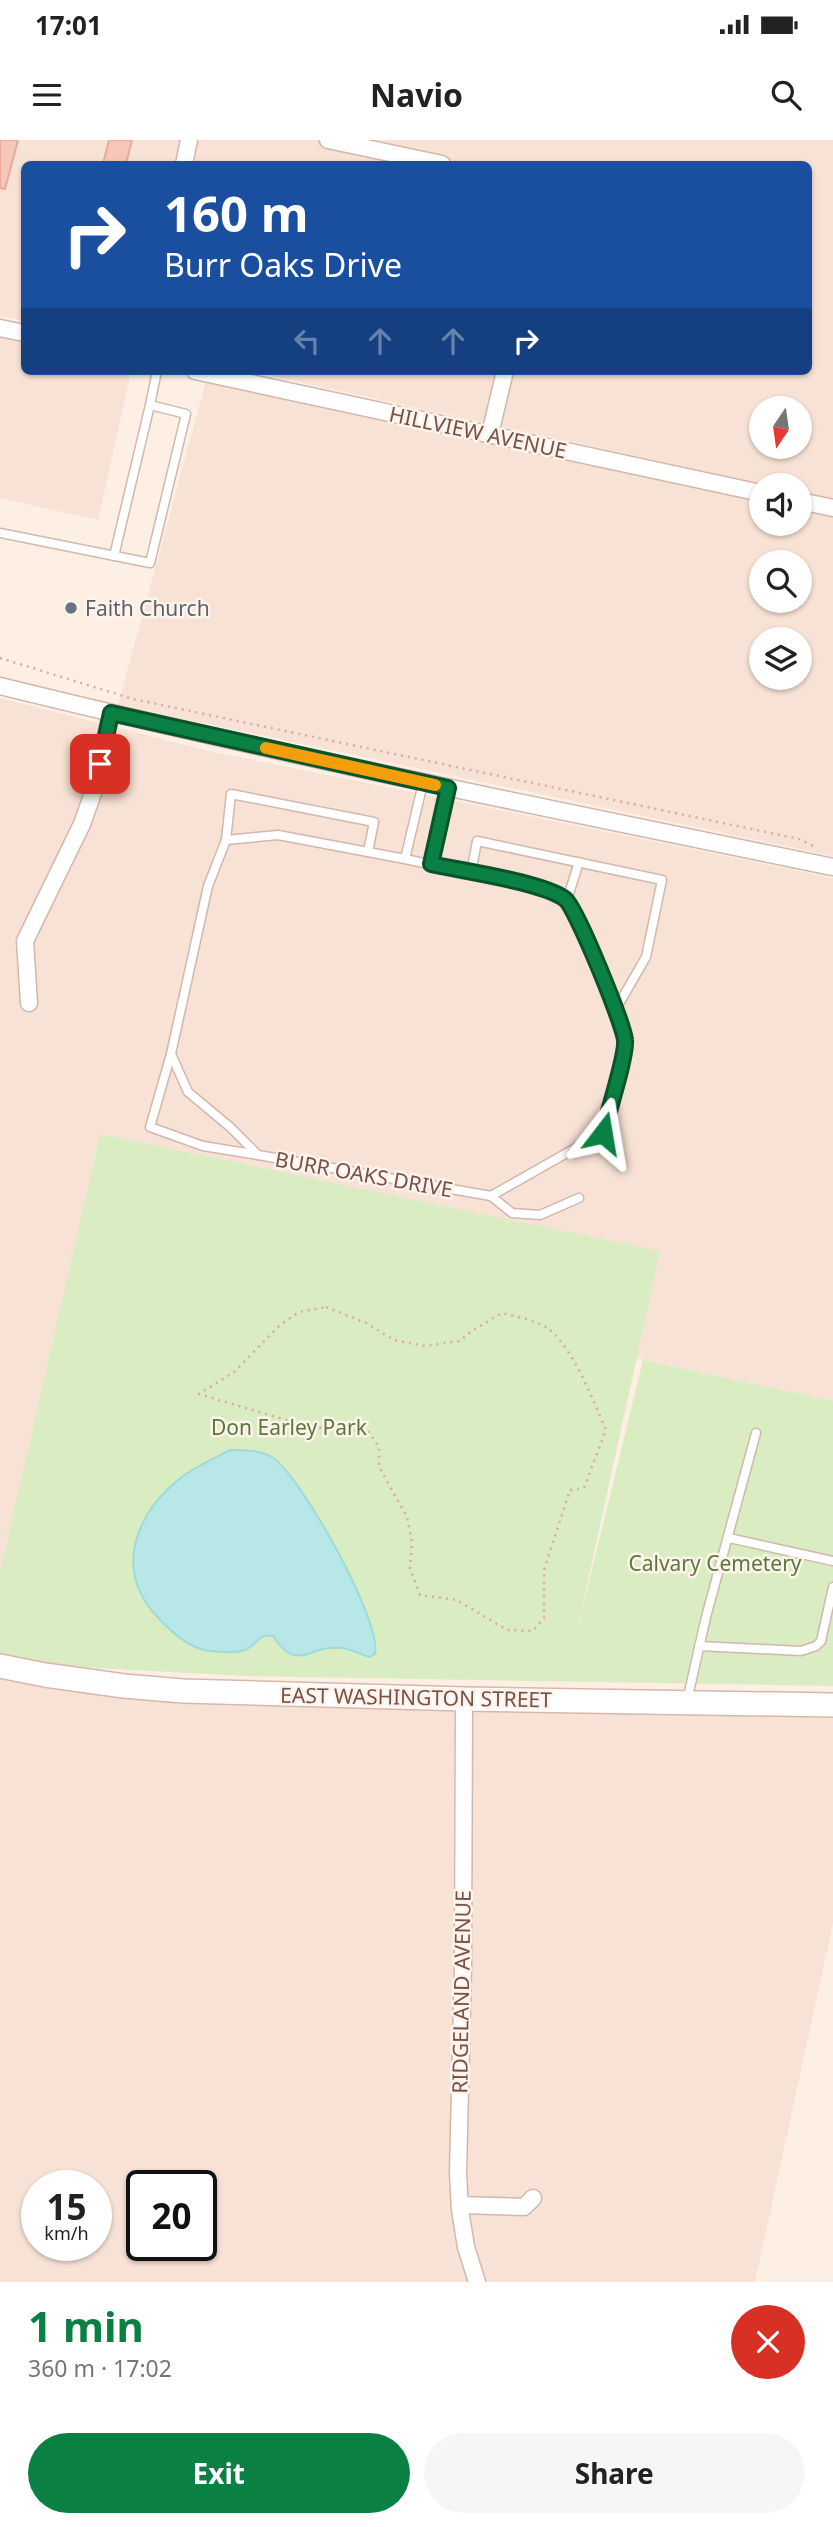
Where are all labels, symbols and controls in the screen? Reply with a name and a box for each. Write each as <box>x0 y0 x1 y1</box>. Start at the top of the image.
text: 17:01 <box>35 7 102 43</box>
text: Navio <box>370 73 463 116</box>
icon: menu <box>28 76 66 114</box>
icon: search <box>767 76 805 114</box>
text: 160 m <box>164 180 309 246</box>
icon: right <box>49 189 140 280</box>
text: Burr Oaks Drive <box>164 243 402 286</box>
icon: left <box>288 322 326 360</box>
icon: ahead <box>361 322 399 360</box>
icon: ahead <box>434 322 472 360</box>
icon: right <box>507 322 545 360</box>
north arrow <box>749 396 812 458</box>
map controls <box>749 396 812 690</box>
street label: HILLVIEW AVENUE <box>387 400 569 464</box>
button: sound <box>749 473 812 536</box>
button: search <box>749 550 812 613</box>
place label: Faith Church <box>85 594 210 622</box>
marker: Faith Church <box>63 600 79 616</box>
button: layers <box>749 627 812 690</box>
pin <box>70 734 130 794</box>
icon: arrive <box>81 745 119 783</box>
position arrow <box>566 1096 640 1170</box>
street label: BURR OAKS DRIVE <box>273 1145 455 1203</box>
park label: Don Earley Park <box>211 1413 368 1441</box>
park label: Calvary Cemetery <box>628 1549 802 1577</box>
street label: EAST WASHINGTON STREET <box>280 1681 552 1713</box>
street label: RIDGELAND AVENUE <box>445 1890 477 2094</box>
speed limit sign: 20 <box>126 2170 217 2261</box>
text: 15 <box>46 2183 87 2230</box>
text: km/h <box>44 2221 89 2245</box>
text: 1 min <box>28 2297 144 2354</box>
button: close <box>731 2305 805 2379</box>
text: 360 m · 17:02 <box>28 2352 172 2384</box>
button: Exit <box>28 2433 410 2513</box>
button: Share <box>424 2433 805 2513</box>

